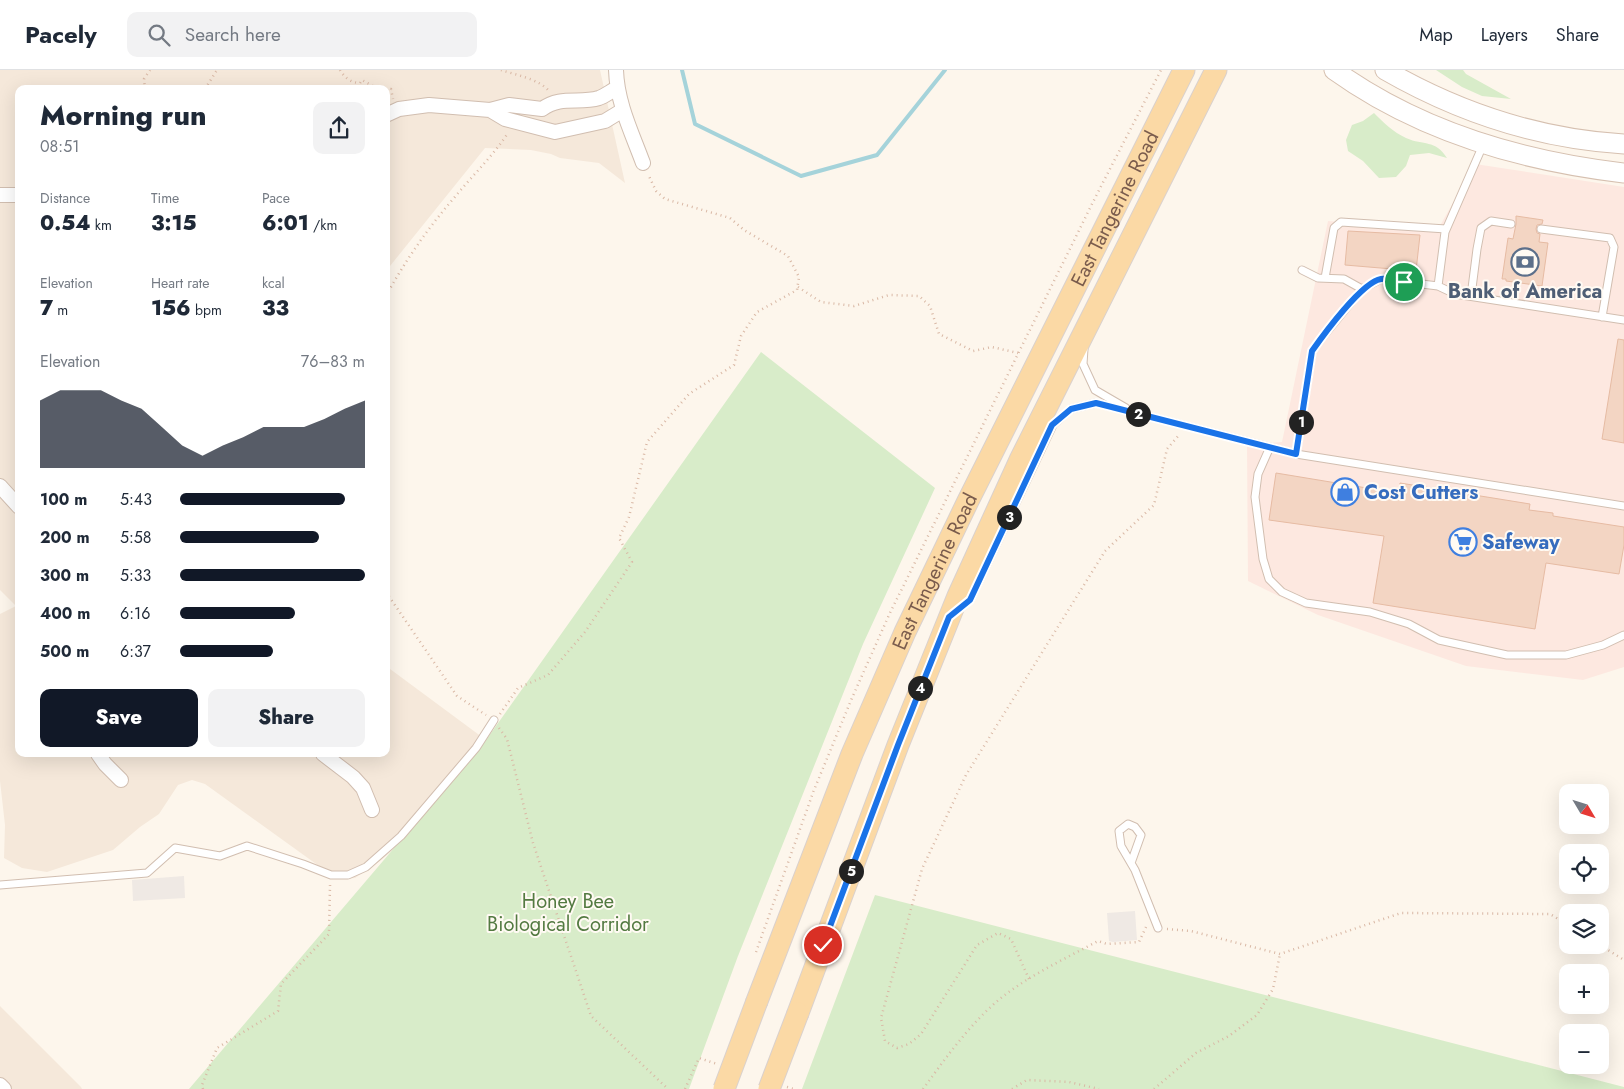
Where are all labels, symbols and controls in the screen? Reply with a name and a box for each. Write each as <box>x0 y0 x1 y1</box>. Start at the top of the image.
search box <box>127 12 477 57</box>
text: Pacely <box>25 17 97 52</box>
icon: search <box>145 21 173 49</box>
text: Search here <box>185 21 281 48</box>
text: Map <box>1419 22 1453 48</box>
text: Layers <box>1481 22 1528 48</box>
text: Share <box>1556 22 1599 48</box>
text: Morning run <box>40 95 206 136</box>
button: share <box>313 102 365 154</box>
street label: East Tangerine Road <box>1064 126 1166 292</box>
text: 08:51 <box>40 135 79 158</box>
text: Distance <box>40 188 90 208</box>
text: Time <box>151 188 179 208</box>
text: Pace <box>262 188 290 208</box>
text: 0.54 <box>40 208 91 238</box>
text: 3:15 <box>151 208 197 238</box>
text: 6:01 <box>262 208 309 238</box>
text: km <box>91 215 112 235</box>
text: /km <box>309 215 337 235</box>
bank icon: Bank of America <box>1510 247 1540 277</box>
pin <box>1383 261 1425 303</box>
icon: arrive <box>1390 268 1418 296</box>
text: Elevation <box>40 273 93 293</box>
text: Heart rate <box>151 273 209 293</box>
text: kcal <box>262 273 285 293</box>
place label: Bank of America <box>1448 277 1602 306</box>
text: 7 <box>40 293 53 323</box>
text: 156 <box>151 293 191 323</box>
text: 33 <box>262 293 289 323</box>
text: m <box>53 300 68 320</box>
text: bpm <box>191 300 222 320</box>
text: Elevation <box>40 350 100 373</box>
text: 76–83 m <box>301 350 365 373</box>
pin: 2 <box>1126 402 1150 426</box>
text: 2 <box>1134 404 1143 424</box>
pin: 1 <box>1288 410 1314 434</box>
text: 1 <box>1298 412 1305 432</box>
shop icon: Cost Cutters <box>1330 477 1360 507</box>
place label: Cost Cutters <box>1364 478 1478 507</box>
text: 100 m <box>40 488 87 511</box>
text: 5:43 <box>120 488 152 511</box>
street label: East Tangerine Road <box>885 488 985 654</box>
pin: 3 <box>996 504 1022 530</box>
text: 3 <box>1005 507 1014 527</box>
text: 200 m <box>40 526 90 549</box>
text: 5:58 <box>120 526 152 549</box>
supermarket icon: Safeway <box>1448 527 1478 557</box>
place label: Safeway <box>1482 528 1560 557</box>
text: 300 m <box>40 564 89 587</box>
text: 5:33 <box>120 564 151 587</box>
text: 400 m <box>40 602 90 625</box>
text: 6:16 <box>120 602 150 625</box>
text: 500 m <box>40 640 89 663</box>
text: 6:37 <box>120 640 151 663</box>
pin: 4 <box>908 676 932 700</box>
text: 4 <box>916 678 925 698</box>
button: Save <box>40 689 198 747</box>
button: Share <box>208 689 365 747</box>
north arrow <box>1559 784 1609 834</box>
map controls <box>1559 784 1609 1074</box>
button: locate <box>1559 844 1609 894</box>
pin: 5 <box>838 858 864 884</box>
text: 5 <box>847 861 856 881</box>
park label: Honey Bee Biological Corridor <box>487 887 649 939</box>
button: layers <box>1559 904 1609 954</box>
pin <box>802 924 844 966</box>
icon: check <box>809 931 837 959</box>
button: + <box>1559 964 1609 1014</box>
button: − <box>1559 1024 1609 1074</box>

